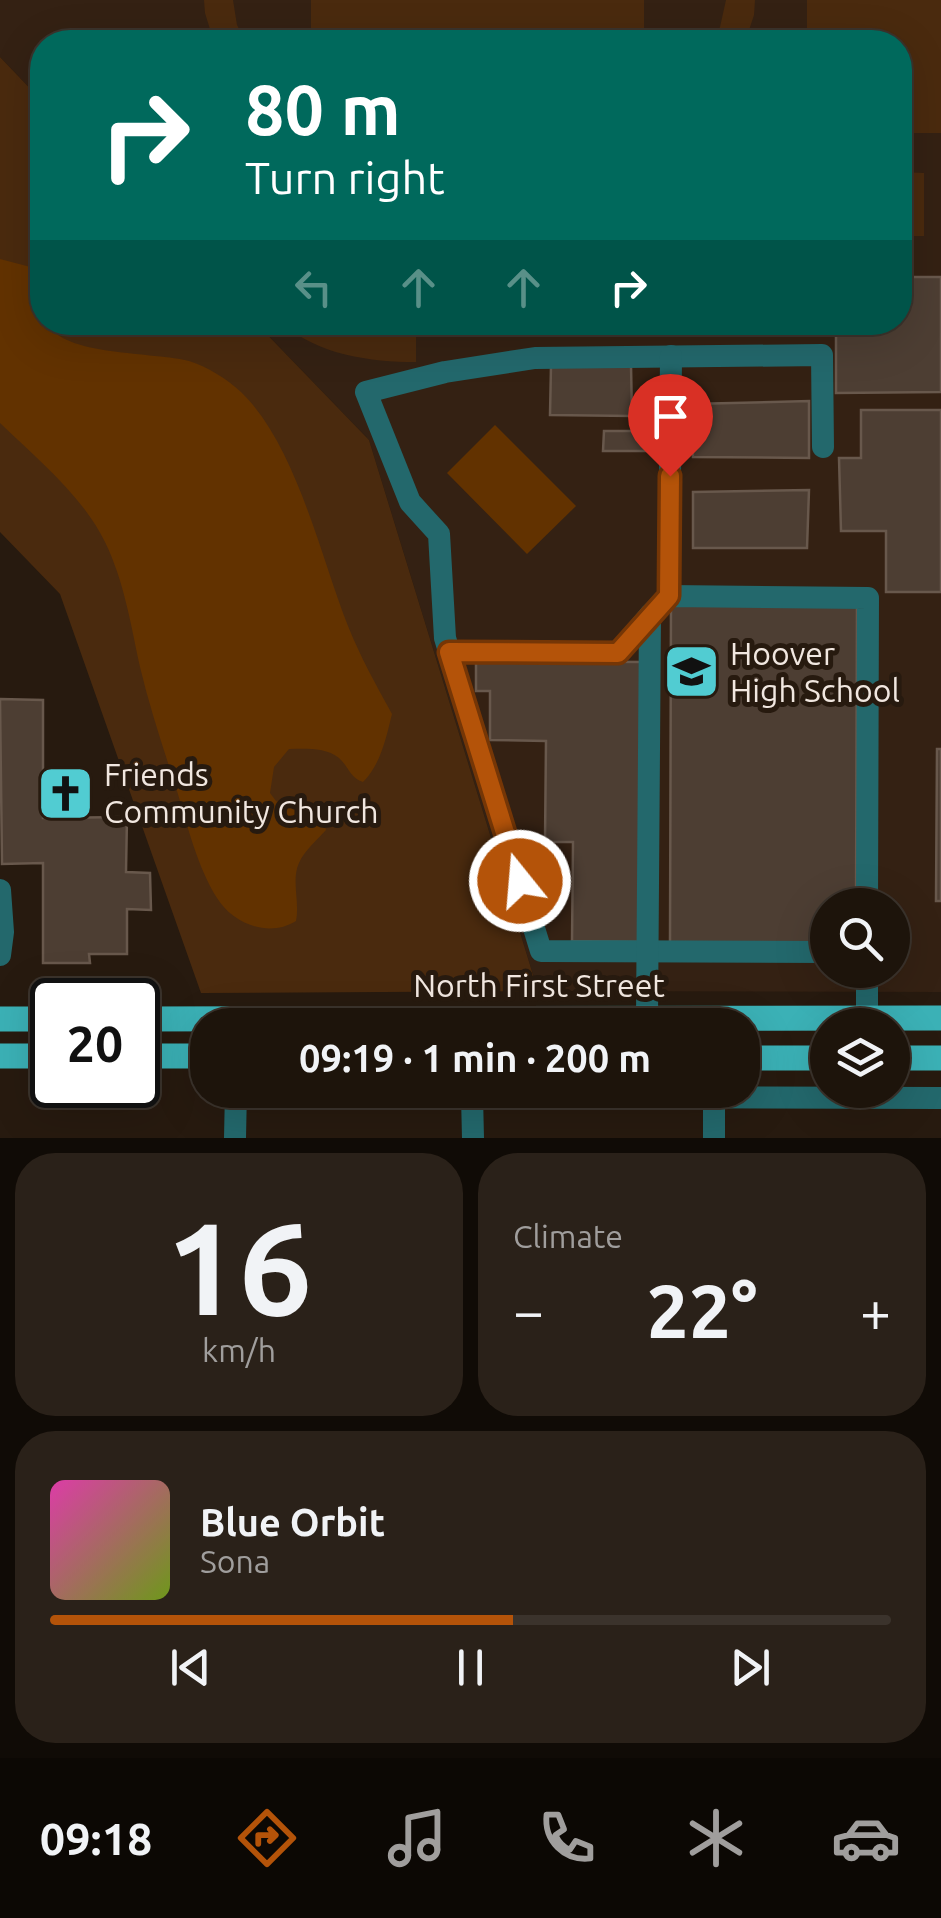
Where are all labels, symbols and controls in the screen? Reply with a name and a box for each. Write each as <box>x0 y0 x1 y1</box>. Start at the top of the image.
icon: right <box>80 70 210 200</box>
text: 80 m <box>245 70 401 148</box>
text: Turn right <box>245 152 445 203</box>
icon: left <box>286 260 341 315</box>
icon: ahead <box>391 260 446 315</box>
icon: ahead <box>496 260 551 315</box>
icon: right <box>601 260 656 315</box>
pin <box>628 374 713 477</box>
icon: arrive <box>643 389 698 444</box>
place label: Hoover High School <box>730 635 900 708</box>
school or university icon: Hoover High School <box>661 642 721 702</box>
place label: Friends Community Church <box>104 756 379 829</box>
church icon: Friends Community Church <box>35 763 95 823</box>
position arrow <box>468 829 572 933</box>
map controls <box>810 888 910 1108</box>
button: search <box>810 888 910 988</box>
street label: North First Street <box>413 967 665 1003</box>
speed limit sign: 20 <box>30 978 160 1108</box>
button: layers <box>810 1008 910 1108</box>
text: 09:19 · 1 min · 200 m <box>299 1037 651 1079</box>
text: 16 <box>166 1194 312 1340</box>
text: Climate <box>513 1218 623 1254</box>
text: 22° <box>646 1268 758 1352</box>
text: − <box>513 1280 544 1341</box>
text: + <box>860 1280 891 1341</box>
text: km/h <box>202 1332 276 1368</box>
text: Blue Orbit <box>200 1501 385 1543</box>
text: Sona <box>200 1543 270 1579</box>
icon: previous <box>163 1640 218 1695</box>
icon: pause <box>443 1640 498 1695</box>
icon: next <box>723 1640 778 1695</box>
icon: directions <box>232 1803 302 1873</box>
icon: music <box>382 1803 452 1873</box>
icon: phone <box>532 1803 602 1873</box>
icon: climate <box>681 1803 751 1873</box>
icon: car <box>831 1803 901 1873</box>
text: 09:18 <box>40 1813 152 1864</box>

